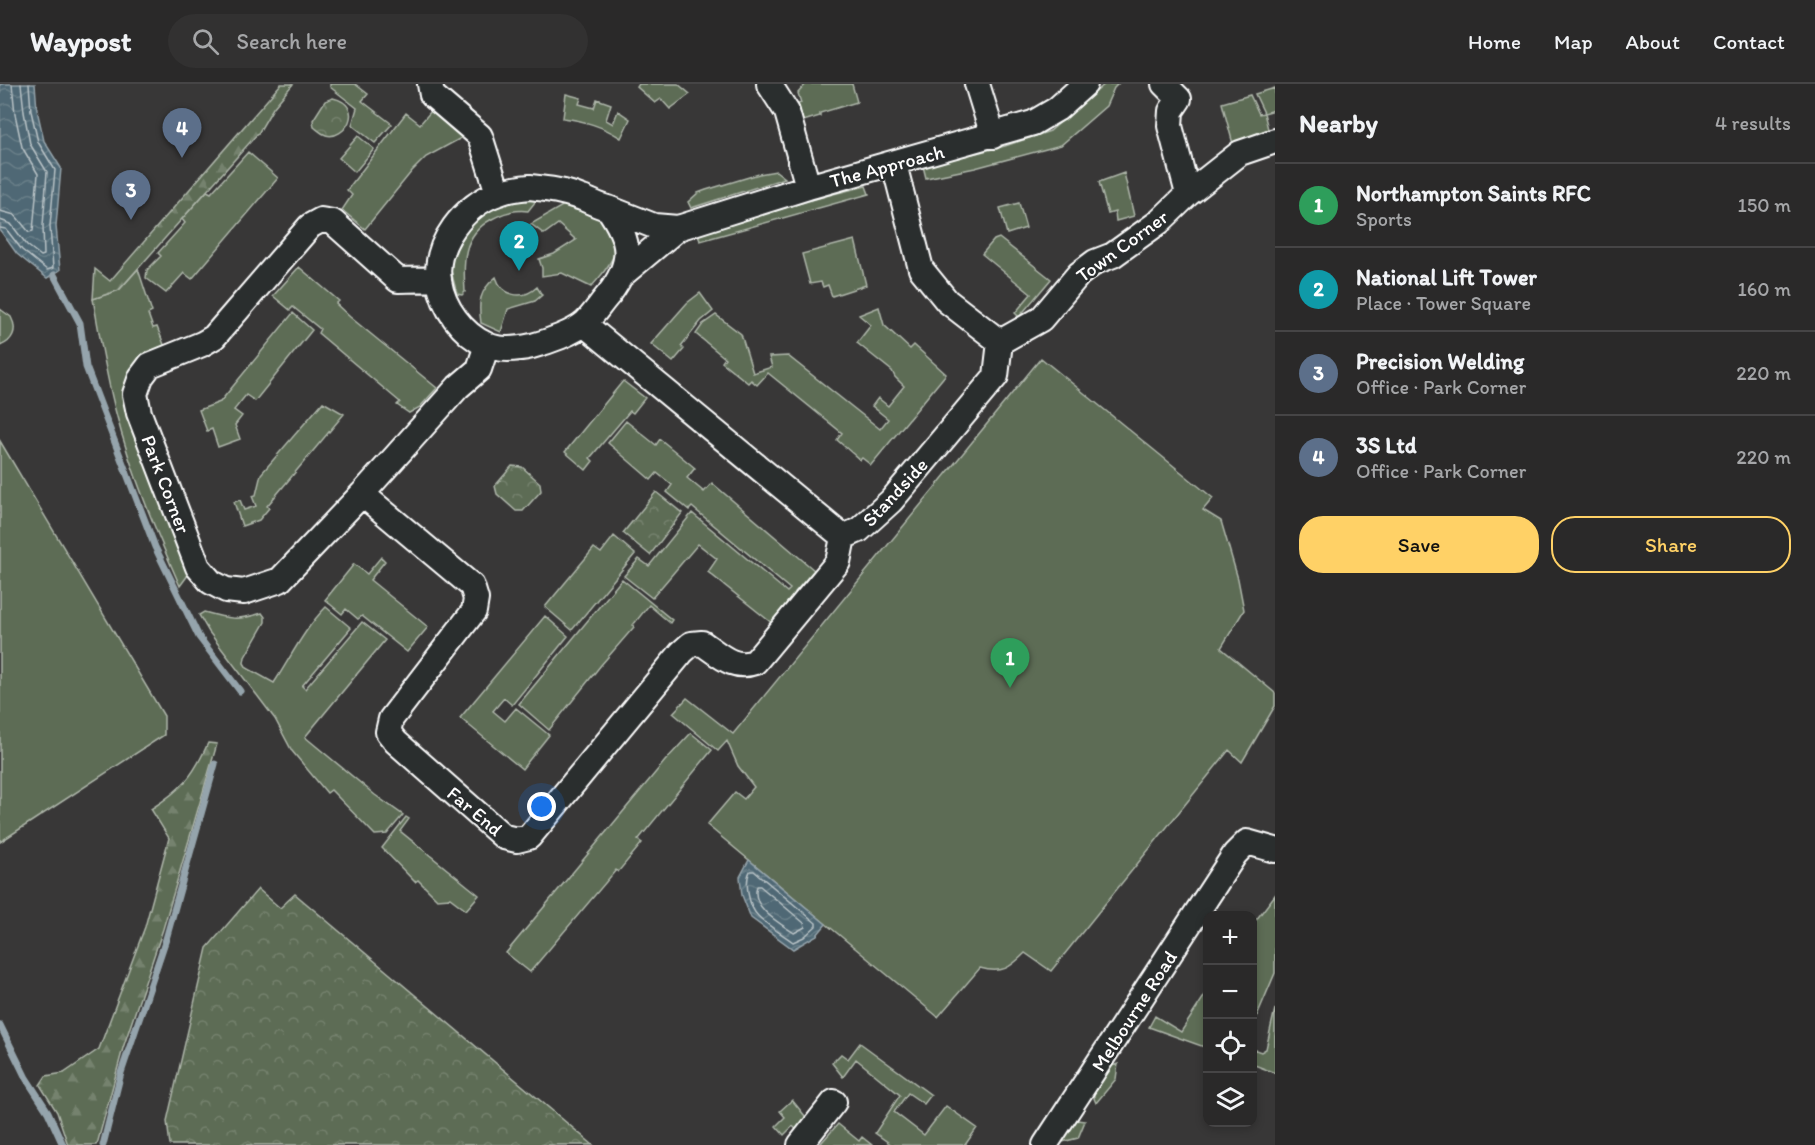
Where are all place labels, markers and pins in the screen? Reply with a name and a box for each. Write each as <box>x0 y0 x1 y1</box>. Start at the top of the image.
pin: 4 <box>162 109 201 158</box>
pin: 3 <box>112 170 150 220</box>
pin: 2 <box>500 222 538 271</box>
pin: 1 <box>990 638 1030 688</box>

